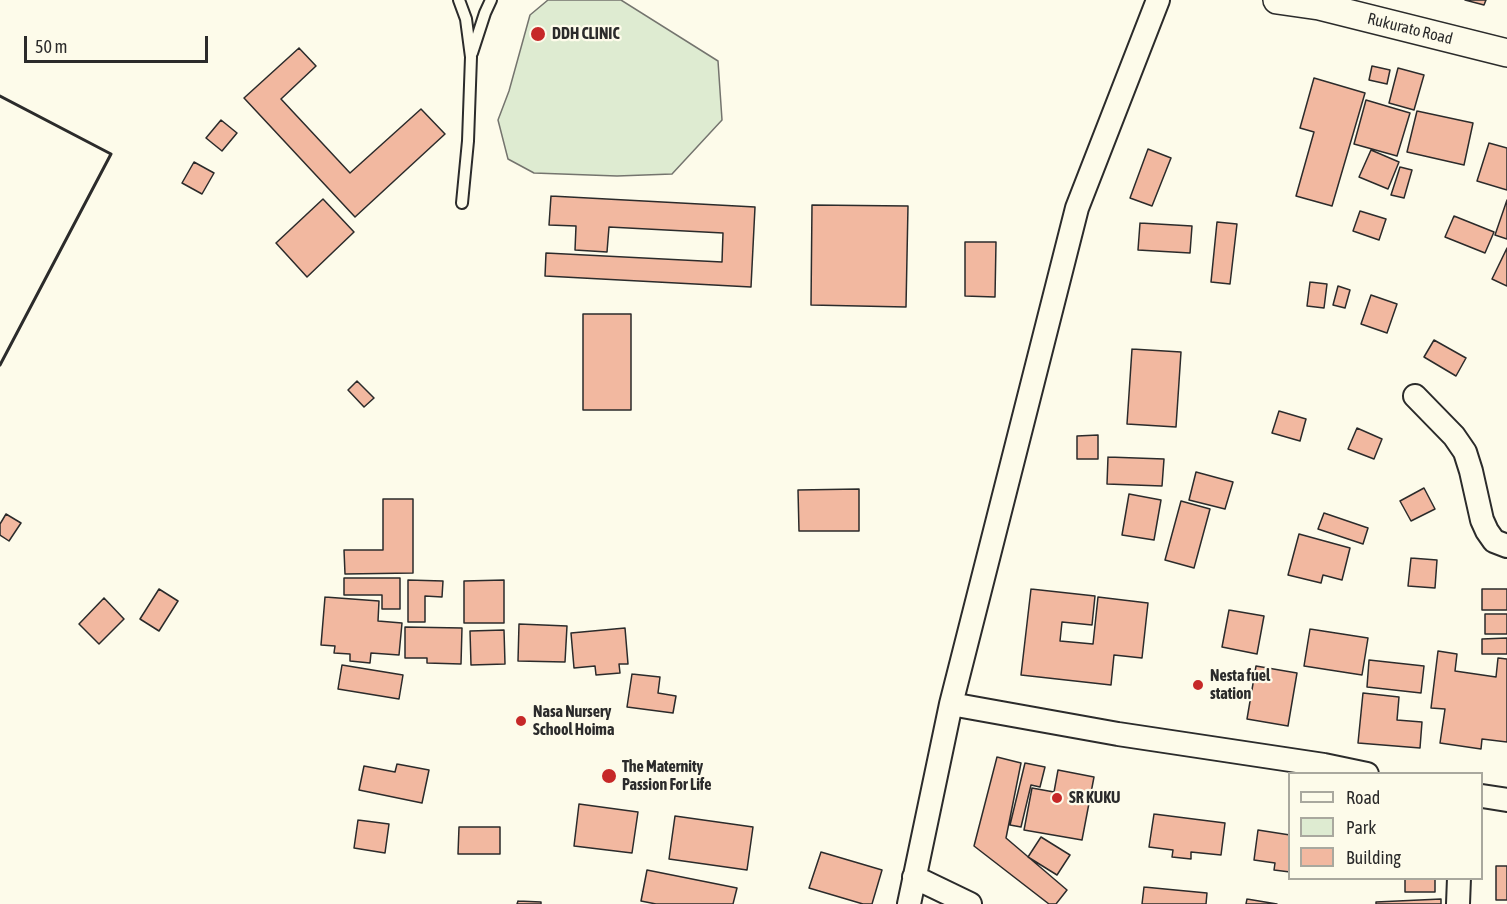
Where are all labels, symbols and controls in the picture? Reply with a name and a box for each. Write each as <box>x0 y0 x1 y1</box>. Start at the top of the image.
street label: Rukurato Road <box>1365 9 1455 49</box>
scale bar <box>27 24 212 62</box>
place label: DDH CLINIC <box>552 24 620 44</box>
marker: DDH CLINIC <box>529 25 547 43</box>
text: 50 m <box>35 36 67 57</box>
place label: Nesta fuel station <box>1210 666 1270 704</box>
marker: Nesta fuel station <box>1191 678 1205 692</box>
place label: Nasa Nursery School Hoima <box>533 702 614 740</box>
marker: Nasa Nursery School Hoima <box>514 714 528 728</box>
place label: The Maternity Passion For Life <box>622 757 712 795</box>
marker: The Maternity Passion For Life <box>600 767 618 785</box>
legend <box>1288 772 1483 880</box>
text: Road <box>1346 787 1380 808</box>
place label: SR KUKU <box>1069 788 1120 808</box>
marker: SR KUKU <box>1050 791 1064 805</box>
text: Park <box>1346 817 1376 838</box>
text: Building <box>1346 847 1401 868</box>

